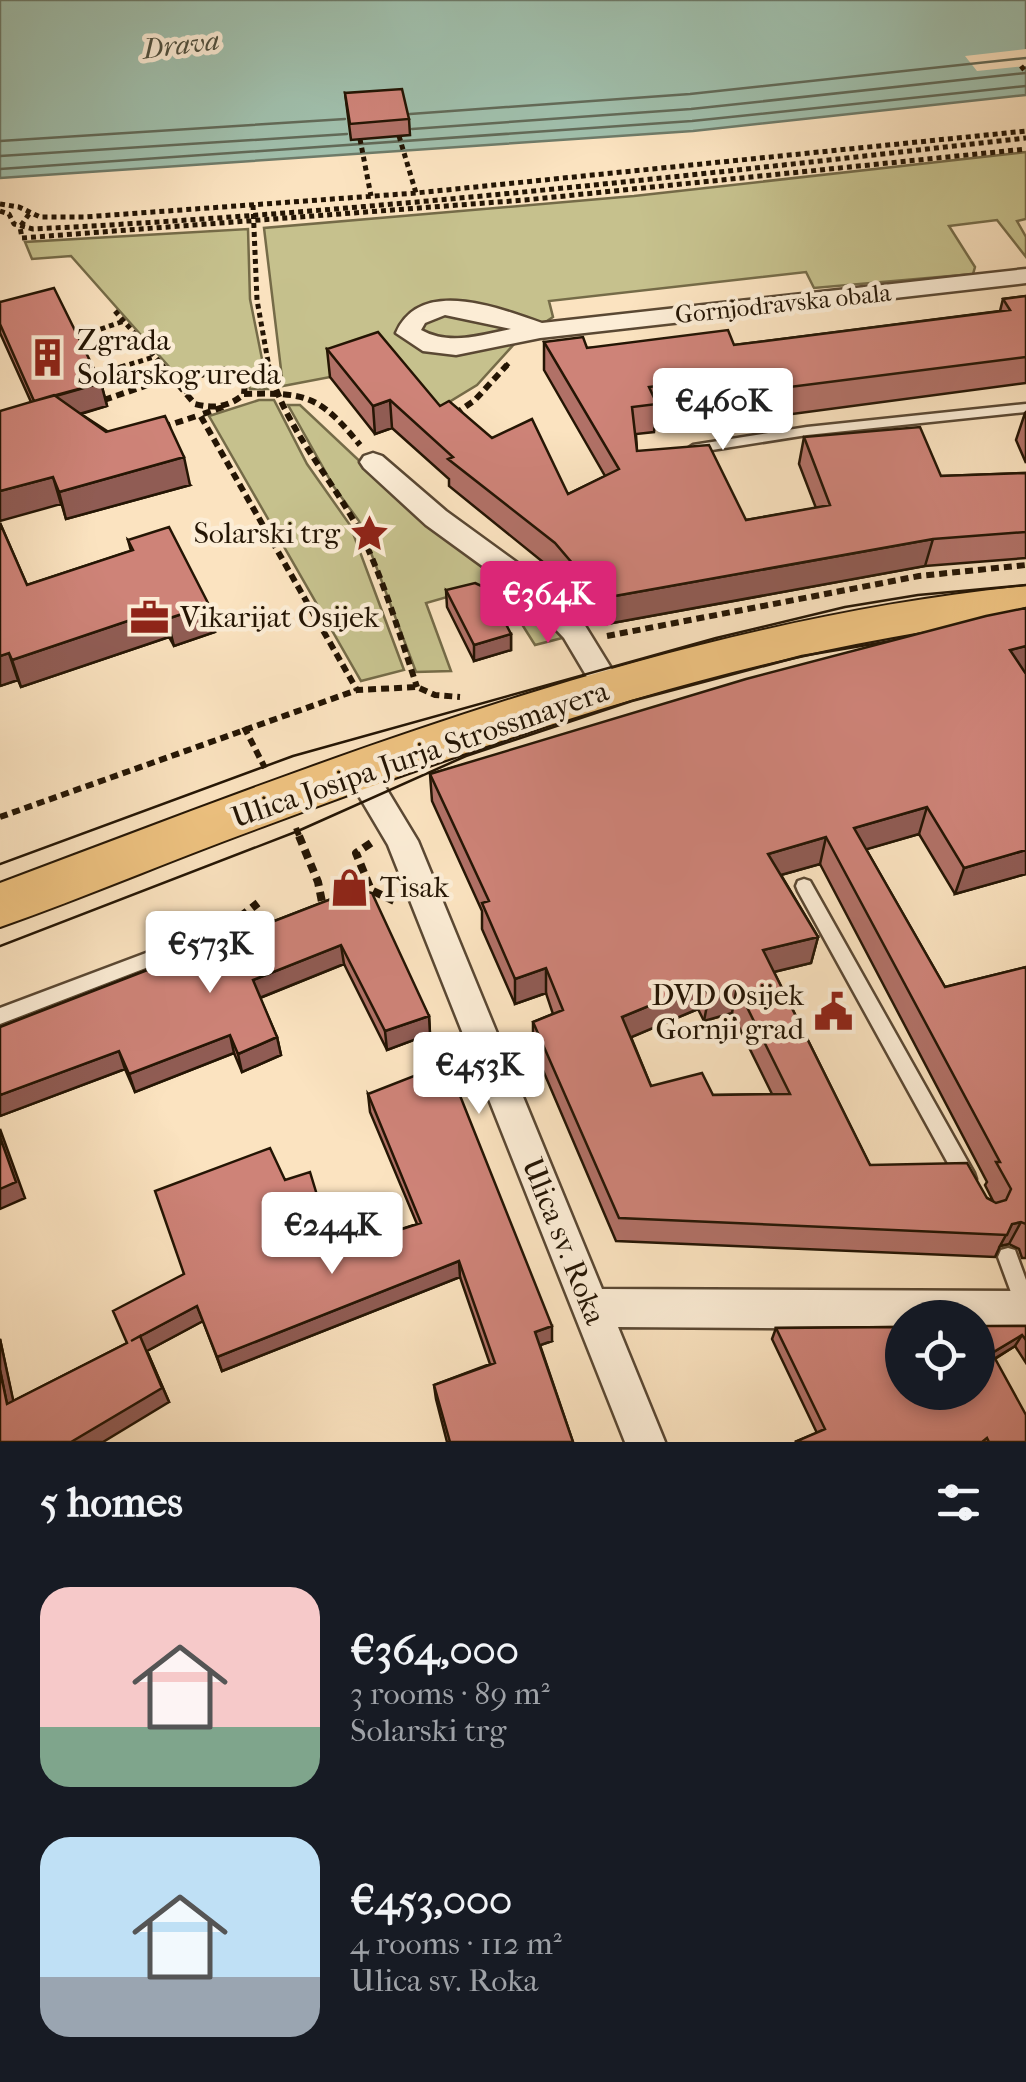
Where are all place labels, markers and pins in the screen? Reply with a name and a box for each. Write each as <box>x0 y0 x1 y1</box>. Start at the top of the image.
place label: Zgrada Solarskog ureda <box>77 323 282 392</box>
building icon: Zgrada Solarskog ureda <box>26 336 68 378</box>
pin: €460K <box>653 368 793 453</box>
place icon: Solarski trg <box>349 512 391 554</box>
place label: Solarski trg <box>193 516 341 551</box>
pin: €364K <box>478 561 618 646</box>
office icon: Vikarijat Osijek <box>129 596 171 638</box>
place label: Vikarijat Osijek <box>179 600 380 635</box>
shop icon: Tisak <box>329 866 371 908</box>
place label: Tisak <box>380 870 449 905</box>
pin: €573K <box>140 911 280 996</box>
place label: DVD Osijek Gornji grad <box>651 978 805 1047</box>
public building icon: DVD Osijek Gornji grad <box>813 991 855 1033</box>
pin: €453K <box>409 1032 549 1117</box>
pin: €244K <box>262 1192 402 1277</box>

